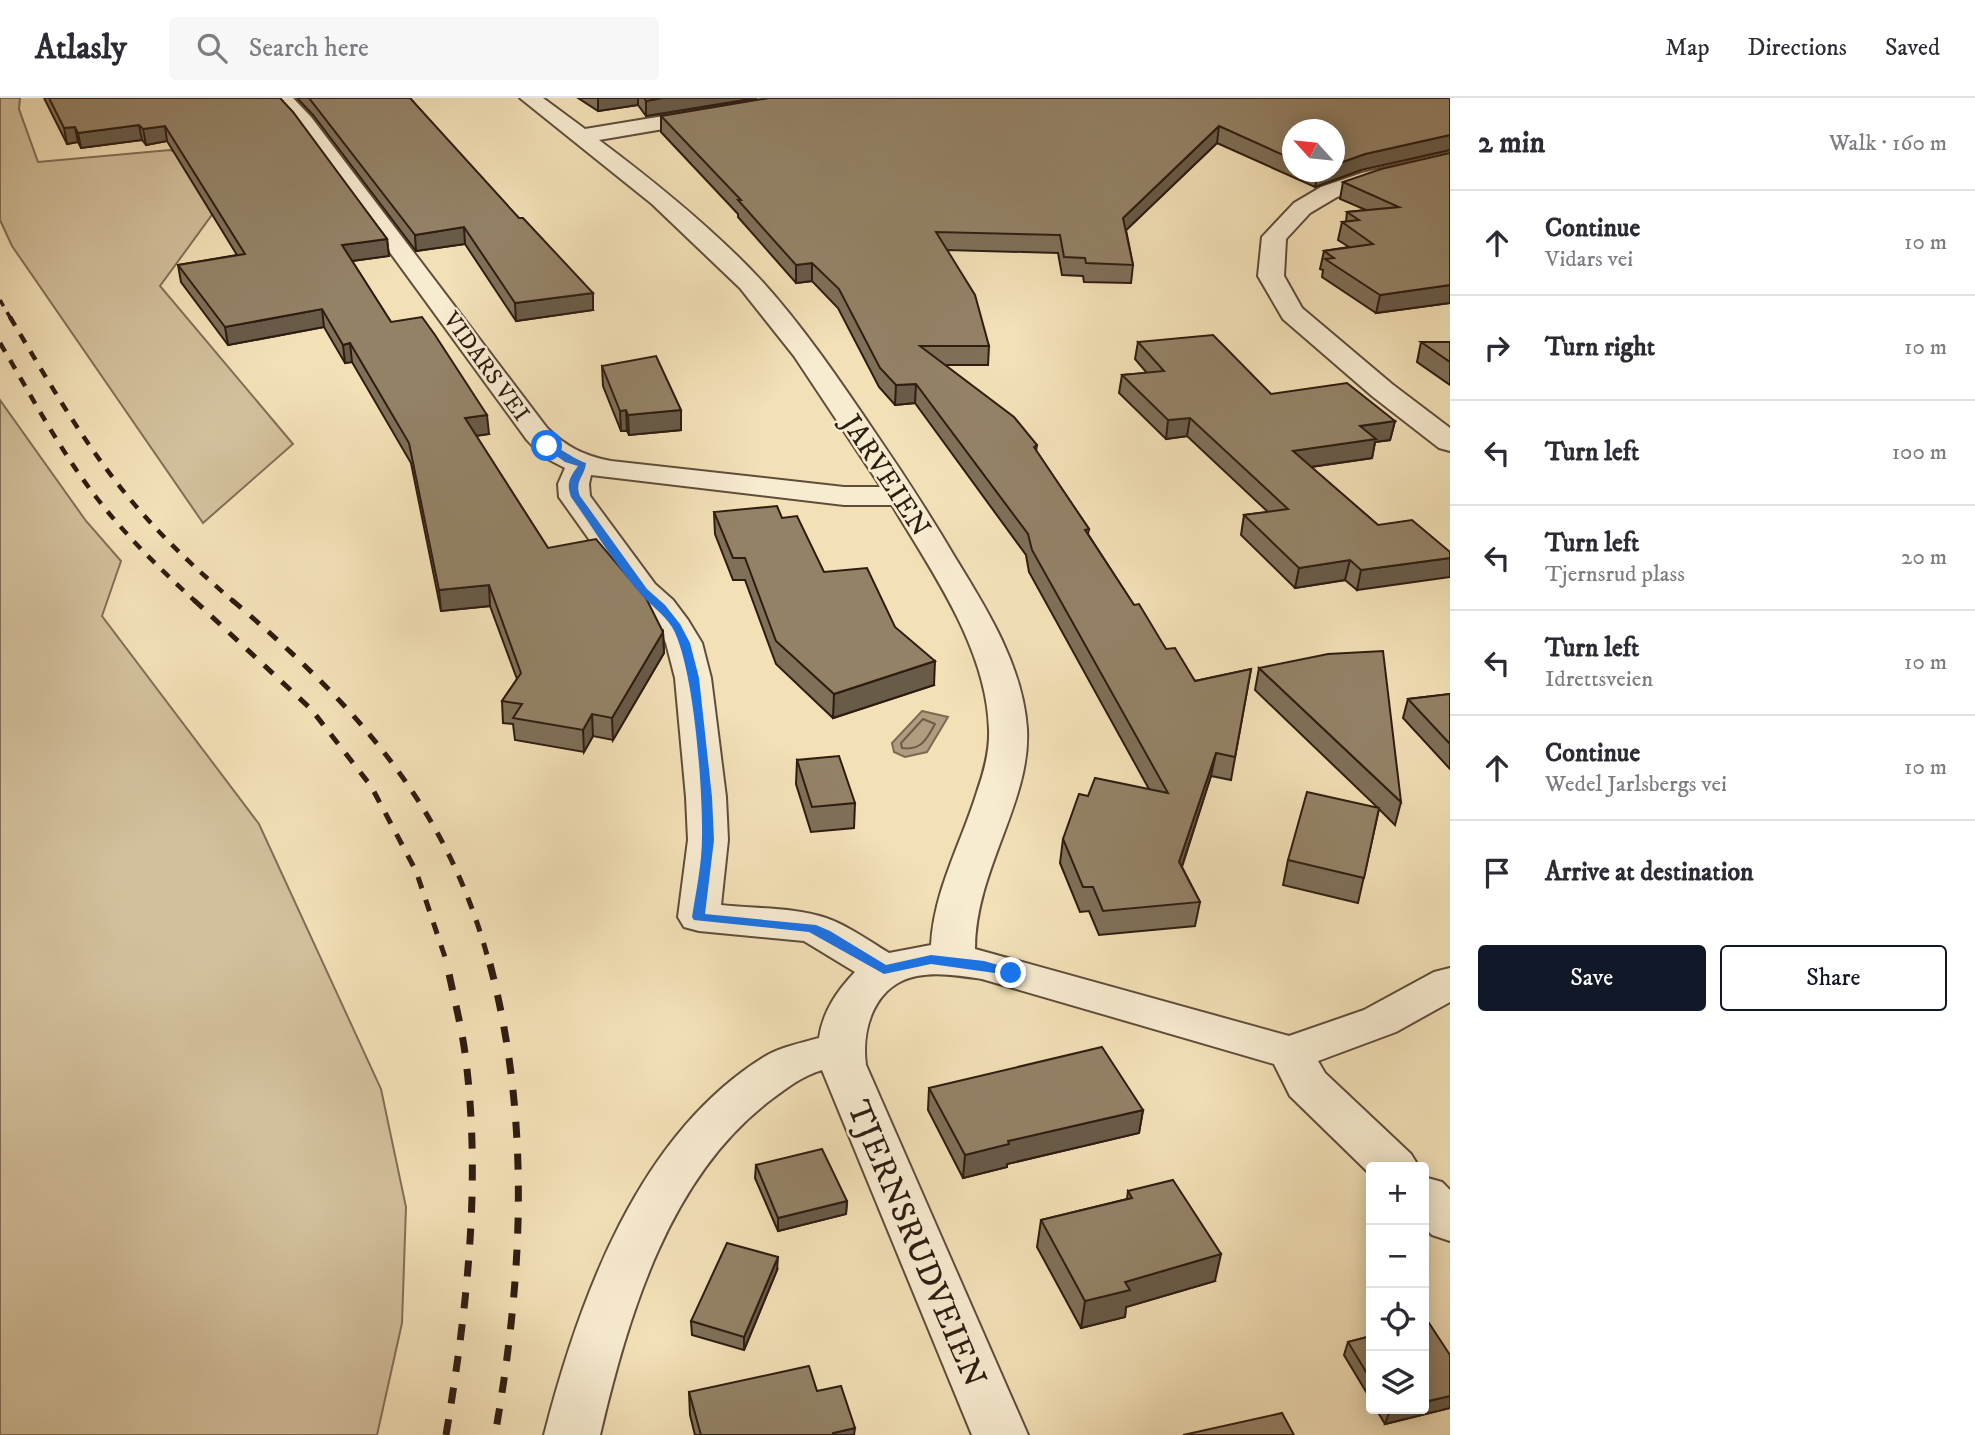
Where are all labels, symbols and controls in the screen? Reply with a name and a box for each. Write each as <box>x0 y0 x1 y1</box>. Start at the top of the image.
search box <box>169 17 659 80</box>
text: Atlasly <box>35 28 127 69</box>
icon: search <box>193 29 231 67</box>
text: Search here <box>249 32 369 65</box>
text: Map <box>1665 33 1710 63</box>
text: Directions <box>1748 33 1847 63</box>
text: Saved <box>1885 33 1940 63</box>
north arrow <box>1282 119 1345 182</box>
text: 2 min <box>1478 125 1545 162</box>
text: Walk · 160 m <box>1829 129 1947 158</box>
text: Continue <box>1545 212 1640 245</box>
icon: ahead <box>1478 224 1516 262</box>
text: 10 m <box>1904 228 1947 257</box>
text: Vidars vei <box>1545 245 1633 274</box>
street label: VIDARS VEI <box>436 306 535 427</box>
icon: right <box>1478 329 1516 367</box>
text: Turn right <box>1545 331 1655 364</box>
text: 10 m <box>1904 333 1947 362</box>
street label: JARVEIEN <box>832 406 938 543</box>
route start <box>531 430 562 461</box>
icon: left <box>1478 434 1516 472</box>
text: Turn left <box>1545 436 1639 469</box>
text: 100 m <box>1892 438 1947 467</box>
text: Turn left <box>1545 527 1639 560</box>
icon: left <box>1478 539 1516 577</box>
text: 20 m <box>1901 543 1947 572</box>
text: Tjernsrud plass <box>1545 560 1685 589</box>
text: Turn left <box>1545 632 1639 665</box>
icon: left <box>1478 644 1516 682</box>
text: 10 m <box>1904 648 1947 677</box>
text: Idrettsveien <box>1545 665 1653 694</box>
text: Continue <box>1545 737 1640 770</box>
icon: ahead <box>1478 749 1516 787</box>
text: 10 m <box>1904 753 1947 782</box>
text: Wedel Jarlsbergs vei <box>1545 770 1727 799</box>
icon: arrive <box>1478 854 1516 892</box>
text: Arrive at destination <box>1545 856 1754 889</box>
button: Save <box>1478 945 1706 1011</box>
button: Share <box>1720 945 1947 1011</box>
route end <box>995 957 1026 988</box>
street label: TJERNSRUDVEIEN <box>837 1095 995 1393</box>
map controls <box>1366 1162 1429 1414</box>
button: + <box>1366 1162 1429 1225</box>
button: − <box>1366 1225 1429 1288</box>
button: locate <box>1366 1288 1429 1351</box>
button: layers <box>1366 1351 1429 1414</box>

